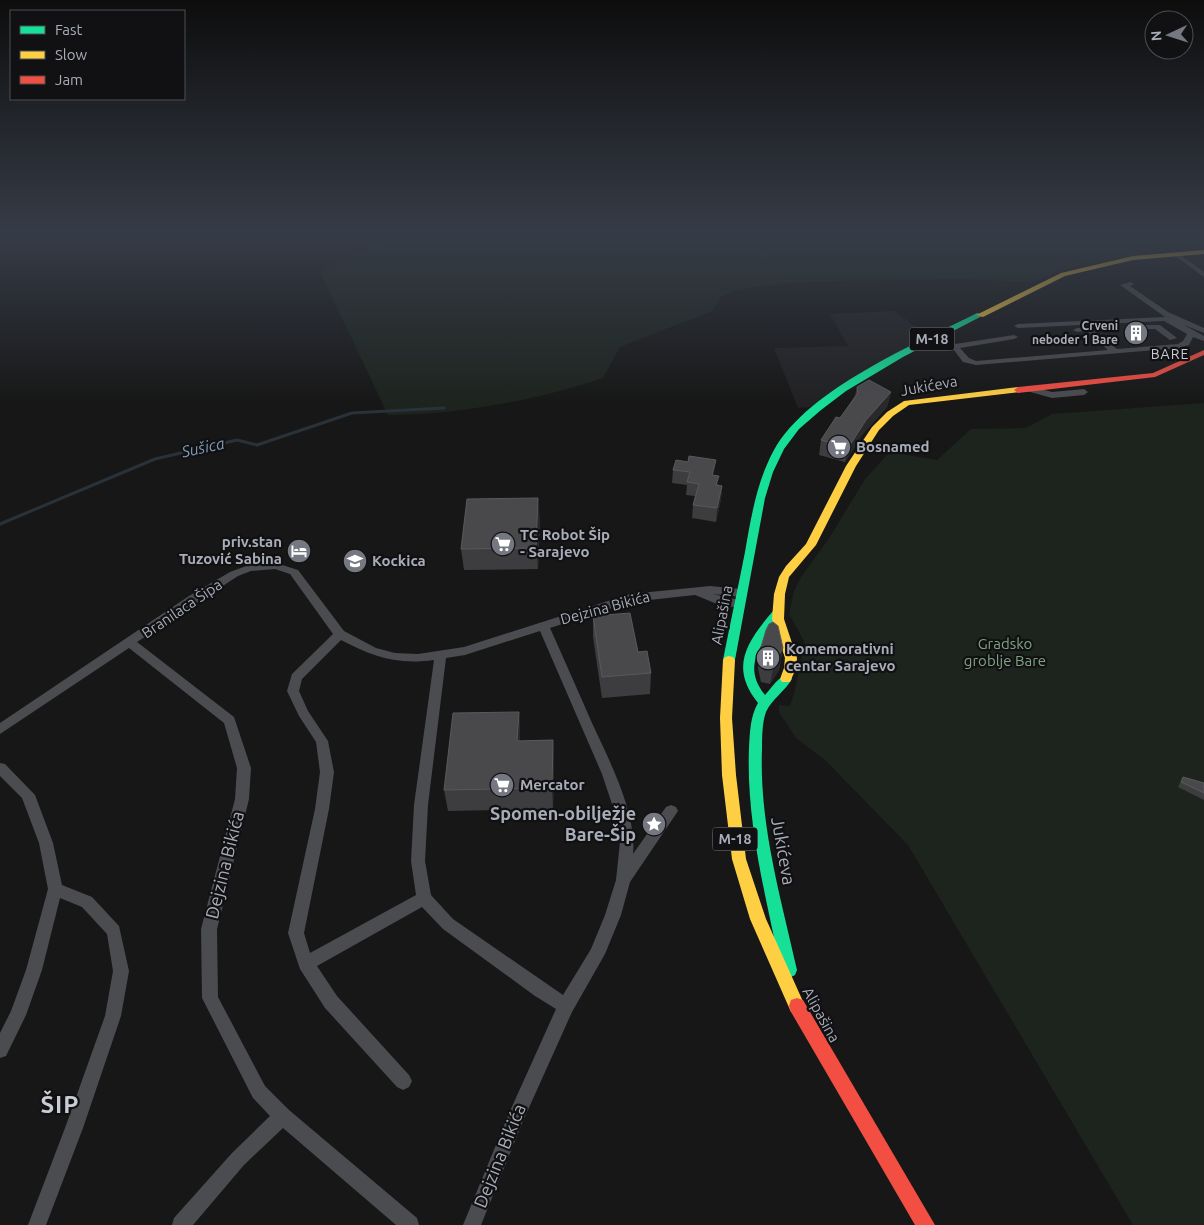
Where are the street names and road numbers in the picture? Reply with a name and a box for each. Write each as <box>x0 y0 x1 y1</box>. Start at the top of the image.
road number: M-18 <box>910 328 954 350</box>
street label: Jukićeva <box>899 372 959 399</box>
street label: Branilaca Šipa <box>138 576 225 642</box>
street label: Alipašina <box>707 584 736 646</box>
street label: Dejzina Bikića <box>558 587 651 628</box>
street label: Dejzina Bikića <box>201 809 247 921</box>
street label: Jukićeva <box>768 815 800 886</box>
road number: M-18 <box>712 828 758 851</box>
street label: Alipašina <box>799 984 843 1045</box>
street label: Dejzina Bikića <box>469 1101 529 1210</box>

